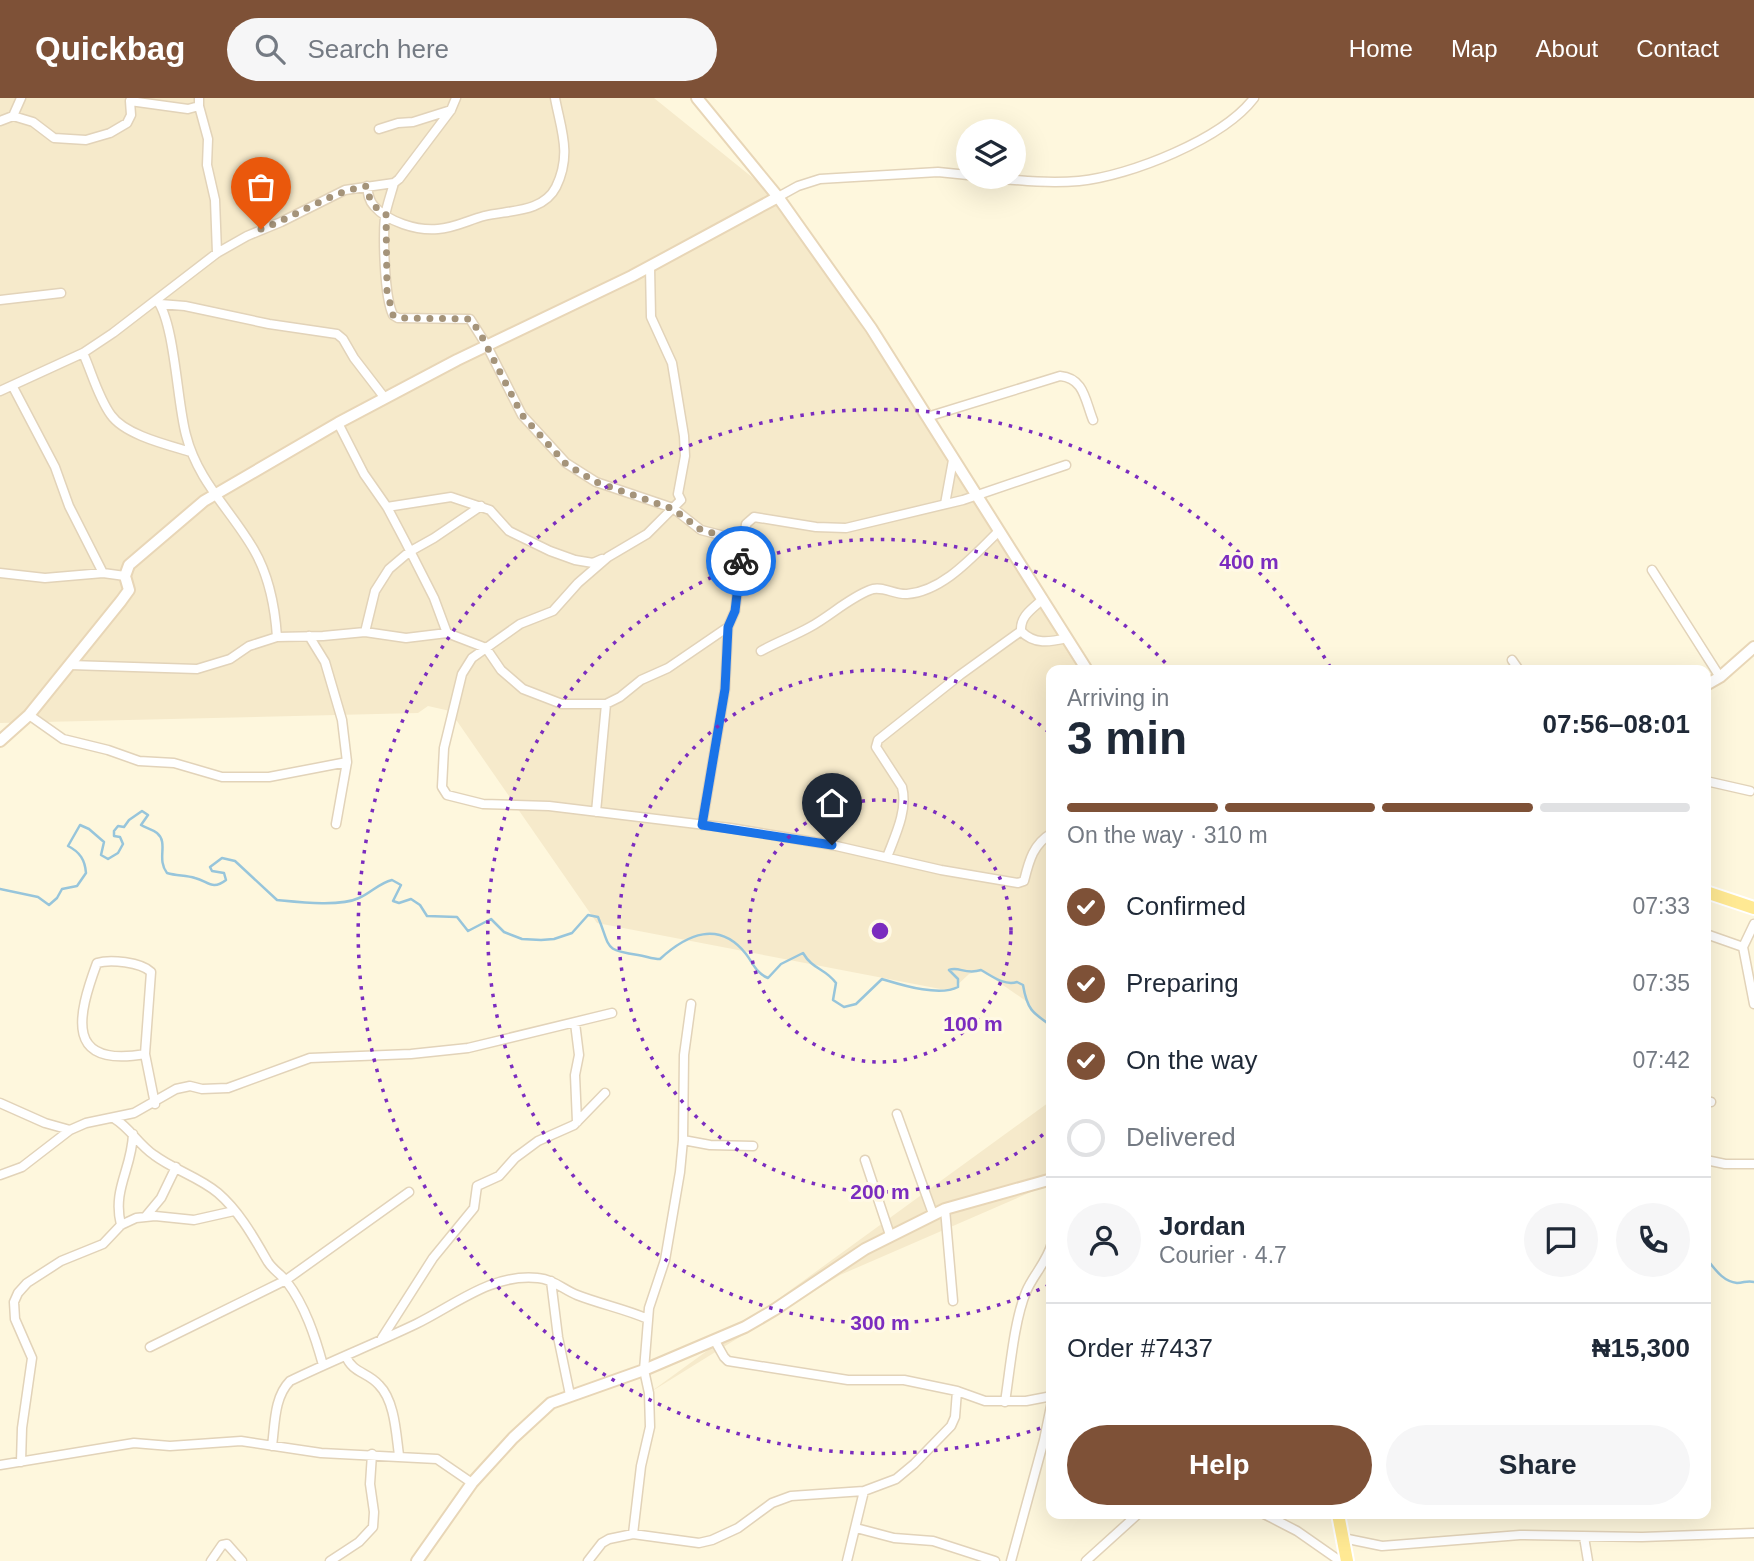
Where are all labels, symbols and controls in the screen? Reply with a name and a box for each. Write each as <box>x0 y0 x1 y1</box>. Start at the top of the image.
search box <box>227 18 717 81</box>
text: Quickbag <box>35 30 185 67</box>
icon: search <box>251 30 289 68</box>
text: Search here <box>307 34 449 64</box>
text: Home <box>1349 35 1413 62</box>
text: Map <box>1451 35 1498 62</box>
text: About <box>1536 35 1598 62</box>
text: Contact <box>1636 35 1719 62</box>
map controls <box>956 119 1026 189</box>
button: layers <box>956 119 1026 189</box>
pin <box>231 157 291 229</box>
icon: bag <box>242 168 280 206</box>
courier <box>706 526 776 596</box>
icon: bike <box>722 542 760 580</box>
text: 400 m <box>1219 550 1279 573</box>
text: Arriving in <box>1067 685 1169 711</box>
text: 07:56–08:01 <box>1543 709 1690 739</box>
text: 3 min <box>1067 712 1187 764</box>
pin <box>802 773 862 845</box>
icon: home <box>813 784 851 822</box>
text: On the way · 310 m <box>1067 822 1268 848</box>
icon: check <box>1067 888 1105 926</box>
text: Confirmed <box>1126 891 1246 921</box>
text: 07:33 <box>1632 893 1690 919</box>
centre of rings <box>868 919 892 943</box>
icon: check <box>1067 965 1105 1003</box>
text: Preparing <box>1126 968 1239 998</box>
text: 07:35 <box>1632 970 1690 996</box>
text: 100 m <box>943 1012 1003 1035</box>
icon: check <box>1067 1042 1105 1080</box>
text: On the way <box>1126 1045 1258 1075</box>
text: 07:42 <box>1632 1047 1690 1073</box>
text: Delivered <box>1126 1122 1236 1152</box>
text: 200 m <box>850 1180 910 1203</box>
button: person <box>1067 1203 1141 1277</box>
button: chat <box>1524 1203 1598 1277</box>
button: phone <box>1616 1203 1690 1277</box>
text: Jordan <box>1159 1211 1246 1241</box>
text: Courier · 4.7 <box>1159 1242 1287 1268</box>
text: 300 m <box>850 1311 910 1334</box>
text: Order #7437 <box>1067 1333 1213 1363</box>
text: ₦15,300 <box>1592 1333 1690 1363</box>
button: Help <box>1067 1425 1372 1505</box>
button: Share <box>1386 1425 1690 1505</box>

